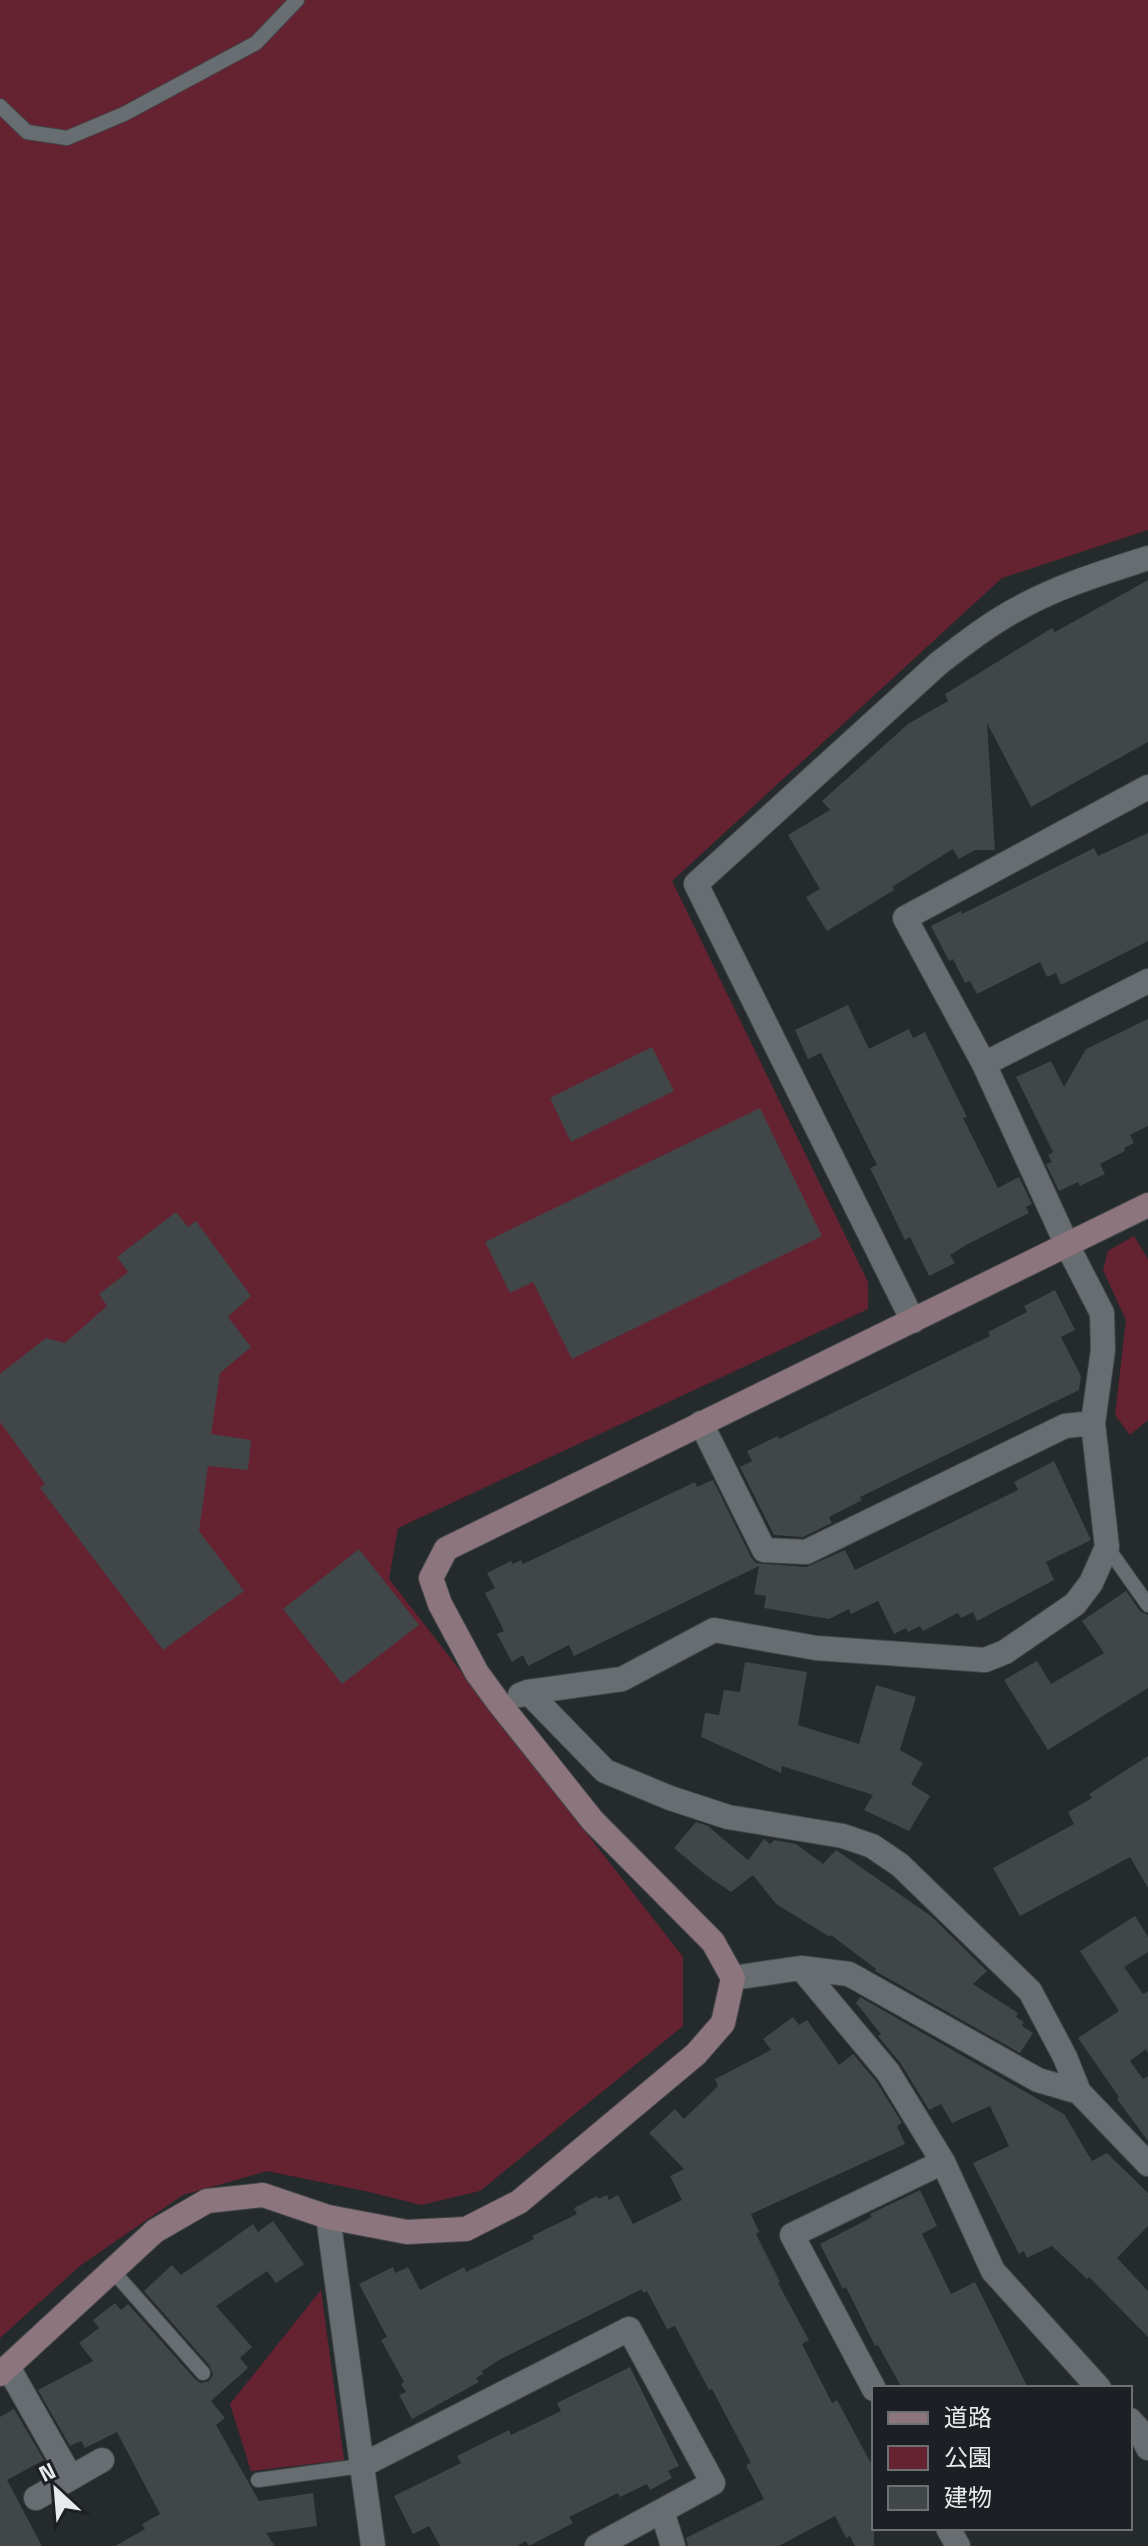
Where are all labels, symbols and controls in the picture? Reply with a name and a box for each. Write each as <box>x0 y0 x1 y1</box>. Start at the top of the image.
legend <box>872 2386 1132 2530</box>
text: 道路 <box>944 2402 992 2433</box>
text: 公園 <box>944 2442 992 2473</box>
north arrow <box>16 2450 96 2530</box>
text: N <box>34 2456 60 2488</box>
text: 建物 <box>944 2482 992 2513</box>

